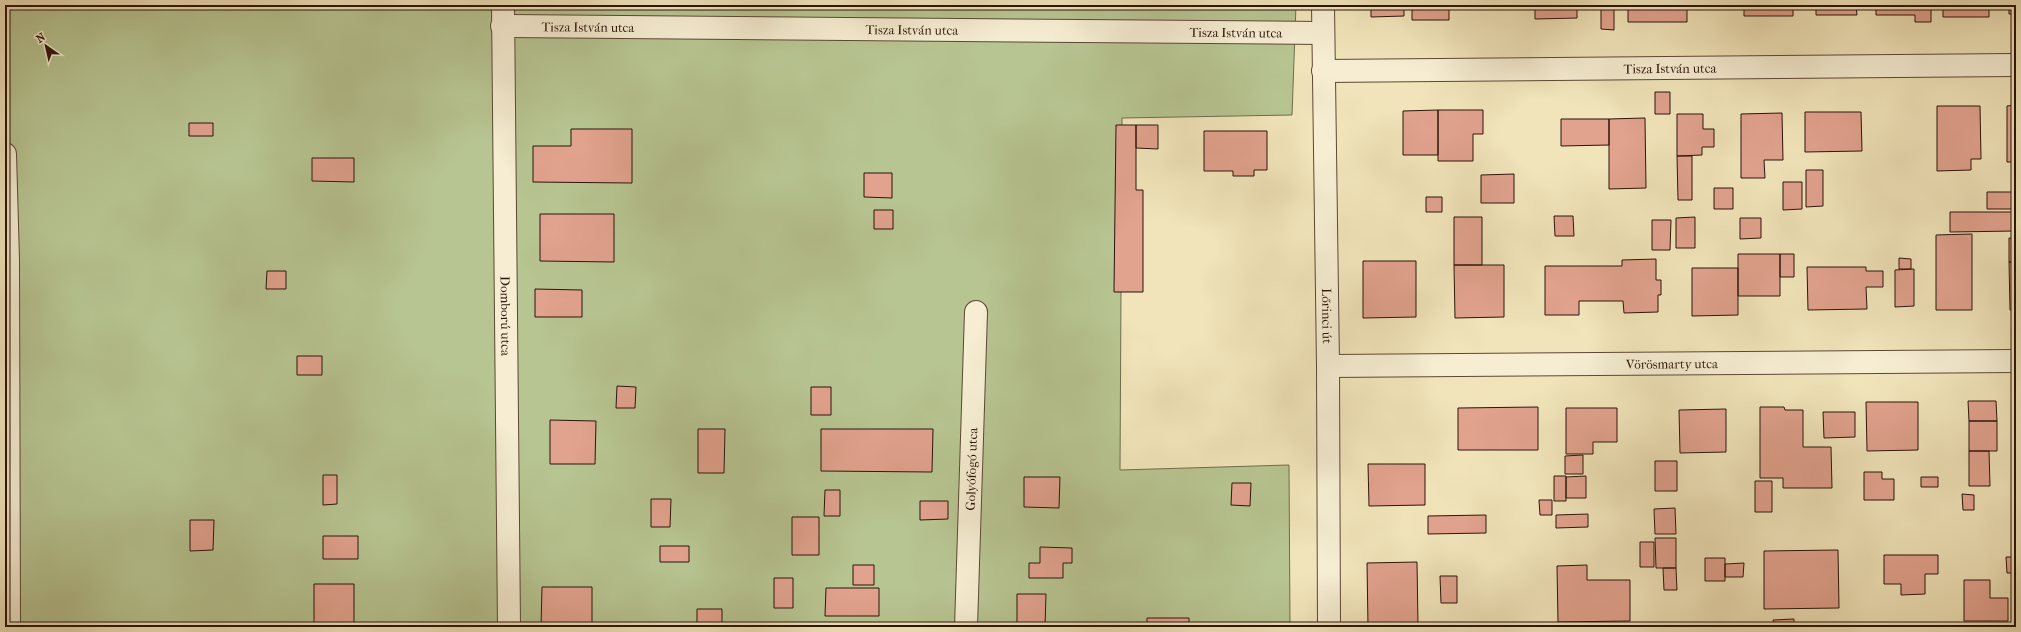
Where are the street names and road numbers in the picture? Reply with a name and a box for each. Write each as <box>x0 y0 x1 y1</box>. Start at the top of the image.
street label: Tisza István utca <box>542 19 635 35</box>
street label: Tisza István utca <box>866 22 959 37</box>
street label: Tisza István utca <box>1190 24 1283 40</box>
street label: Tisza István utca <box>1624 60 1717 76</box>
street label: Domború utca <box>498 276 514 357</box>
street label: Lőrinci út <box>1319 288 1335 344</box>
street label: Vörösmarty utca <box>1625 356 1719 371</box>
street label: Golyófogó utca <box>962 426 980 511</box>

